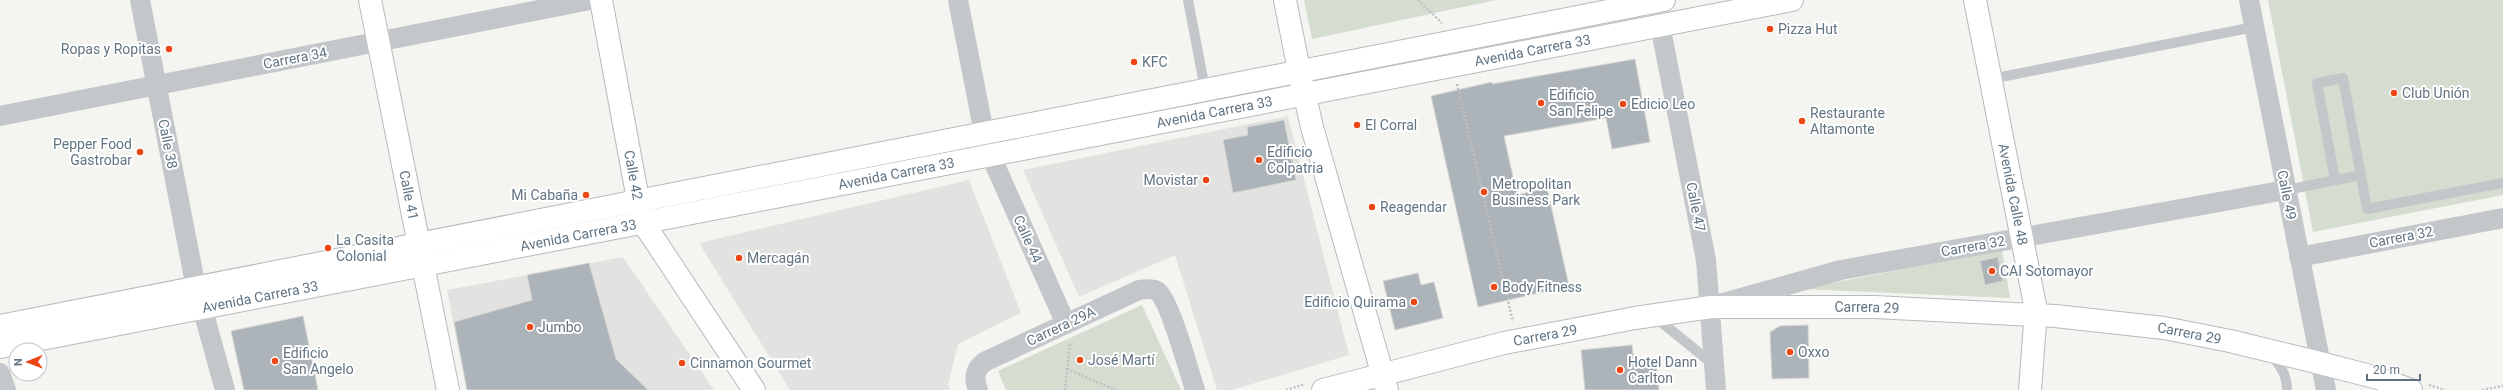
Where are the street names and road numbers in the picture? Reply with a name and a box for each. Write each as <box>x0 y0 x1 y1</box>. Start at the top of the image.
street label: Avenida Carrera 33 <box>1473 31 1592 69</box>
street label: Carrera 34 <box>262 44 328 72</box>
street label: Avenida Carrera 33 <box>1155 93 1274 131</box>
street label: Calle 38 <box>155 118 181 170</box>
street label: Avenida Calle 48 <box>1995 142 2031 247</box>
street label: Calle 42 <box>621 149 646 201</box>
street label: Avenida Carrera 33 <box>837 154 956 193</box>
street label: Calle 41 <box>396 169 422 221</box>
street label: Calle 49 <box>2274 169 2300 221</box>
street label: Calle 47 <box>1683 181 1709 233</box>
street label: Calle 44 <box>1010 213 1046 265</box>
street label: Avenida Carrera 33 <box>519 216 638 254</box>
street label: Carrera 32 <box>2368 223 2434 251</box>
street label: Carrera 32 <box>1940 232 2006 260</box>
street label: Avenida Carrera 33 <box>201 278 320 316</box>
street label: Carrera 29 <box>1834 299 1900 316</box>
street label: Carrera 29A <box>1024 303 1098 349</box>
street label: Carrera 29 <box>2157 319 2223 347</box>
street label: Carrera 29 <box>1512 321 1579 349</box>

